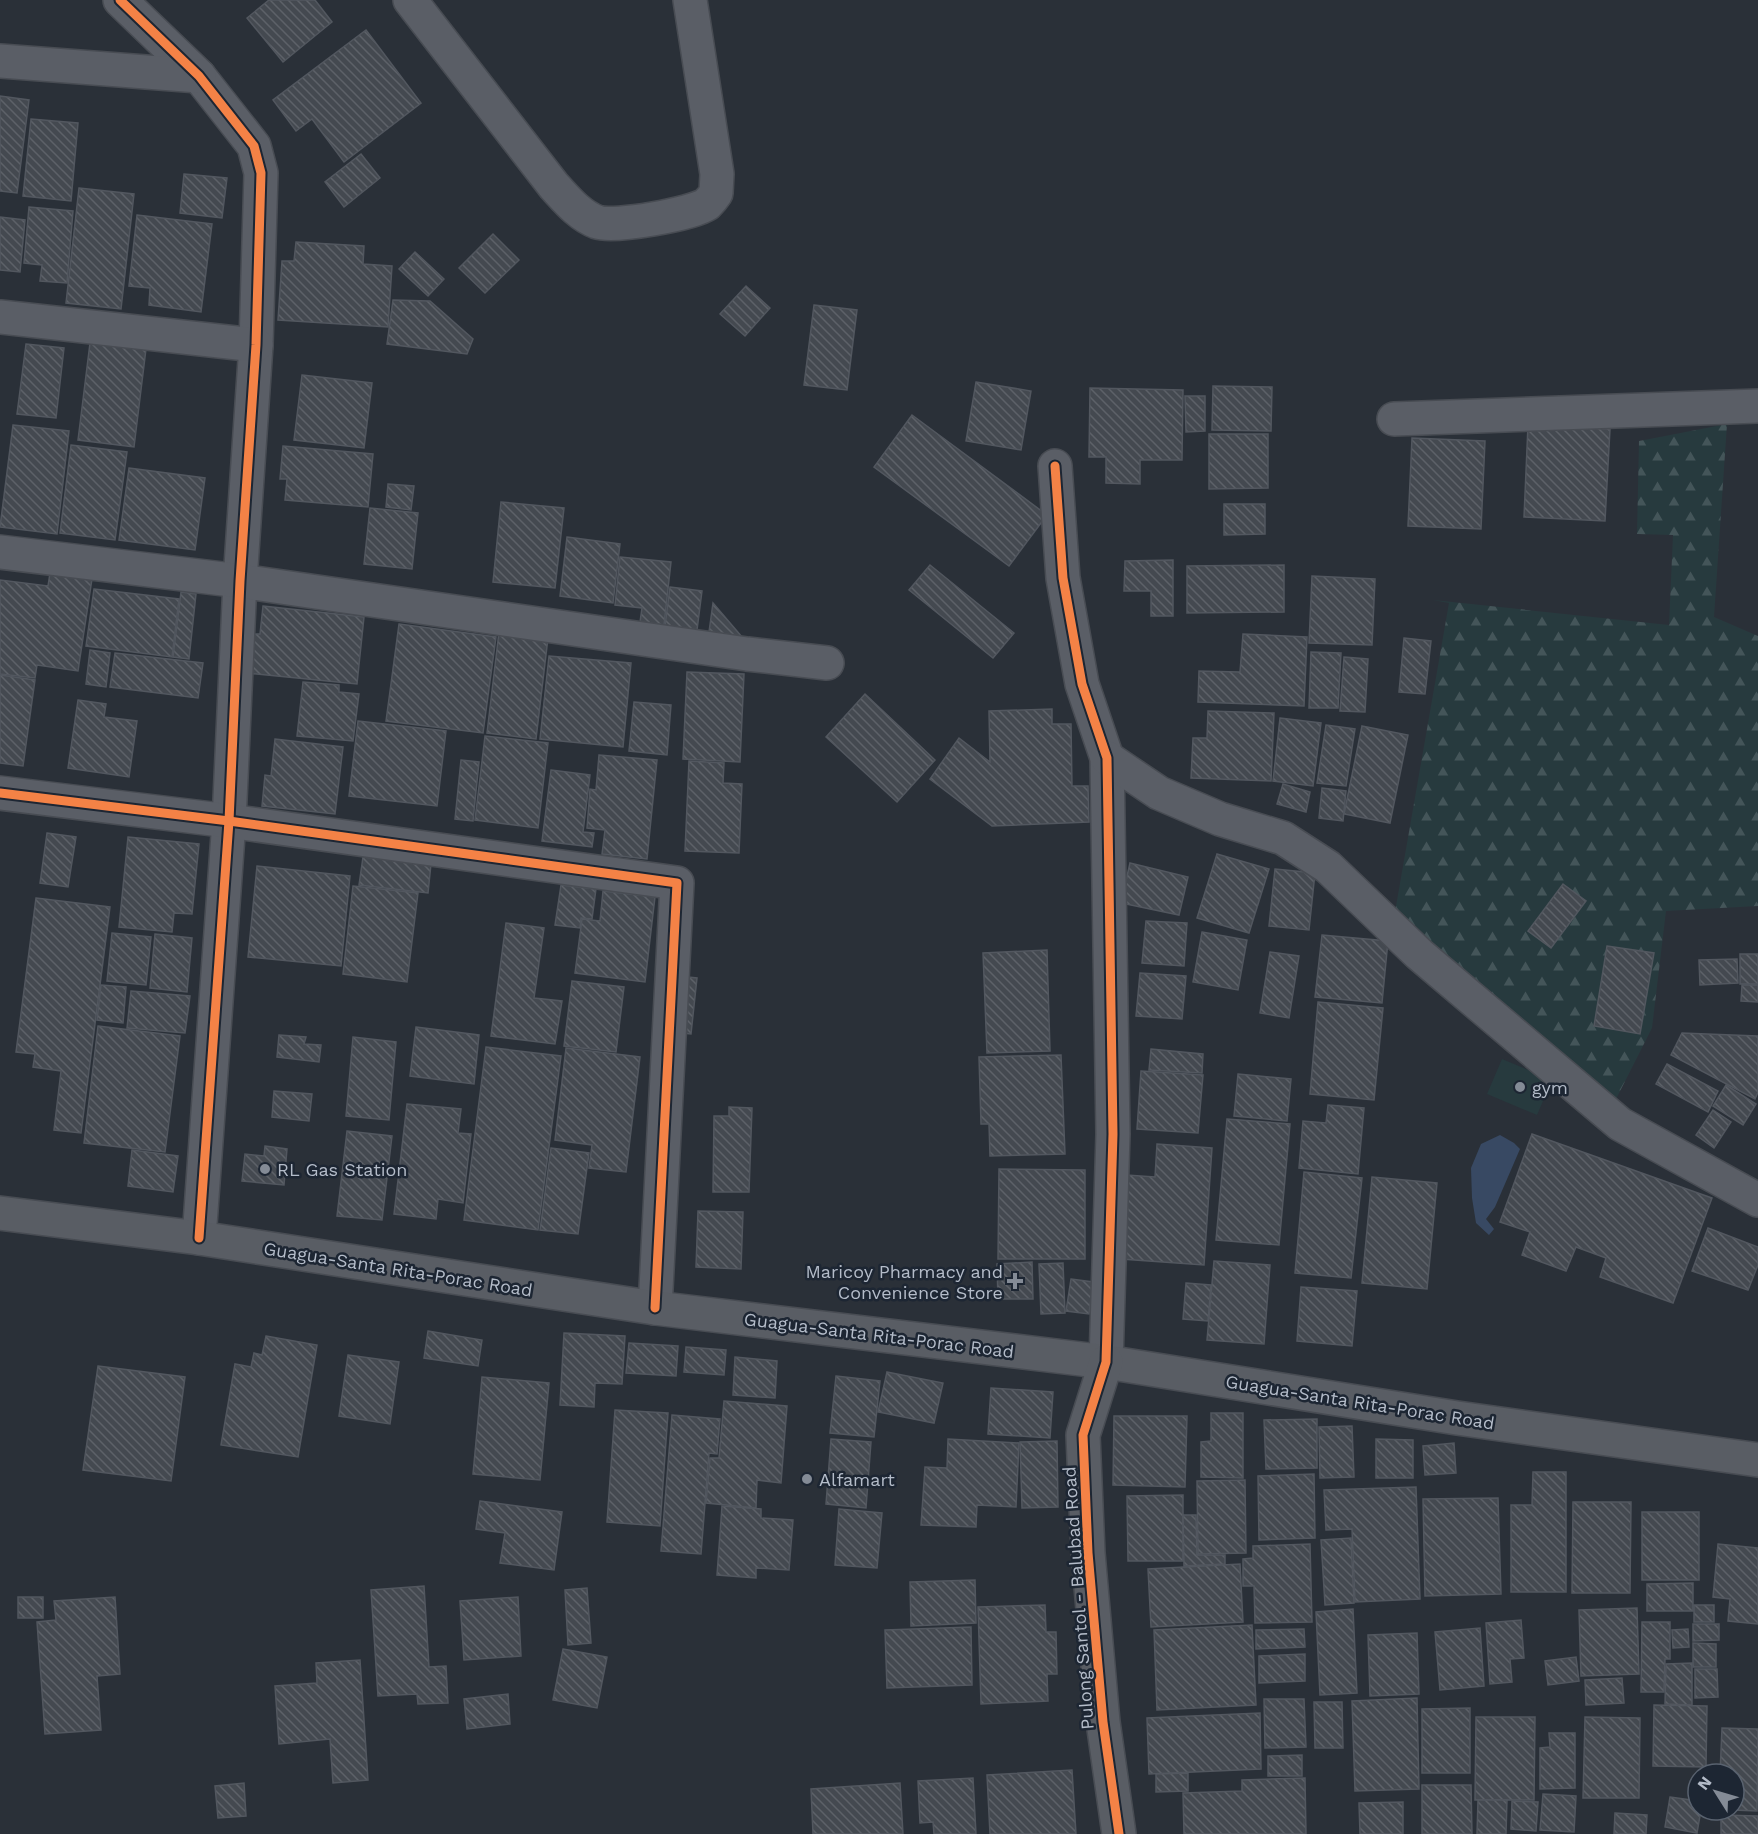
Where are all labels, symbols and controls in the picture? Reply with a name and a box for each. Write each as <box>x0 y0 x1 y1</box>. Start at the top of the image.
place label: gym <box>1532 1077 1568 1098</box>
marker: gym <box>1513 1080 1527 1094</box>
place label: RL Gas Station <box>277 1159 407 1180</box>
marker: RL Gas Station <box>258 1162 272 1176</box>
street label: Guagua-Santa Rita-Porac Road <box>262 1237 534 1301</box>
place label: Maricoy Pharmacy and Convenience Store <box>806 1261 1003 1303</box>
marker: Maricoy Pharmacy and Convenience Store <box>1008 1274 1022 1288</box>
street label: Guagua-Santa Rita-Porac Road <box>743 1308 1015 1362</box>
street label: Guagua-Santa Rita-Porac Road <box>1224 1370 1496 1434</box>
street label: Pulong Santol - Balubad Road <box>1058 1466 1098 1730</box>
place label: Alfamart <box>819 1469 895 1490</box>
marker: Alfamart <box>800 1472 814 1486</box>
north arrow <box>1686 1762 1746 1822</box>
text: N <box>1693 1773 1716 1794</box>

